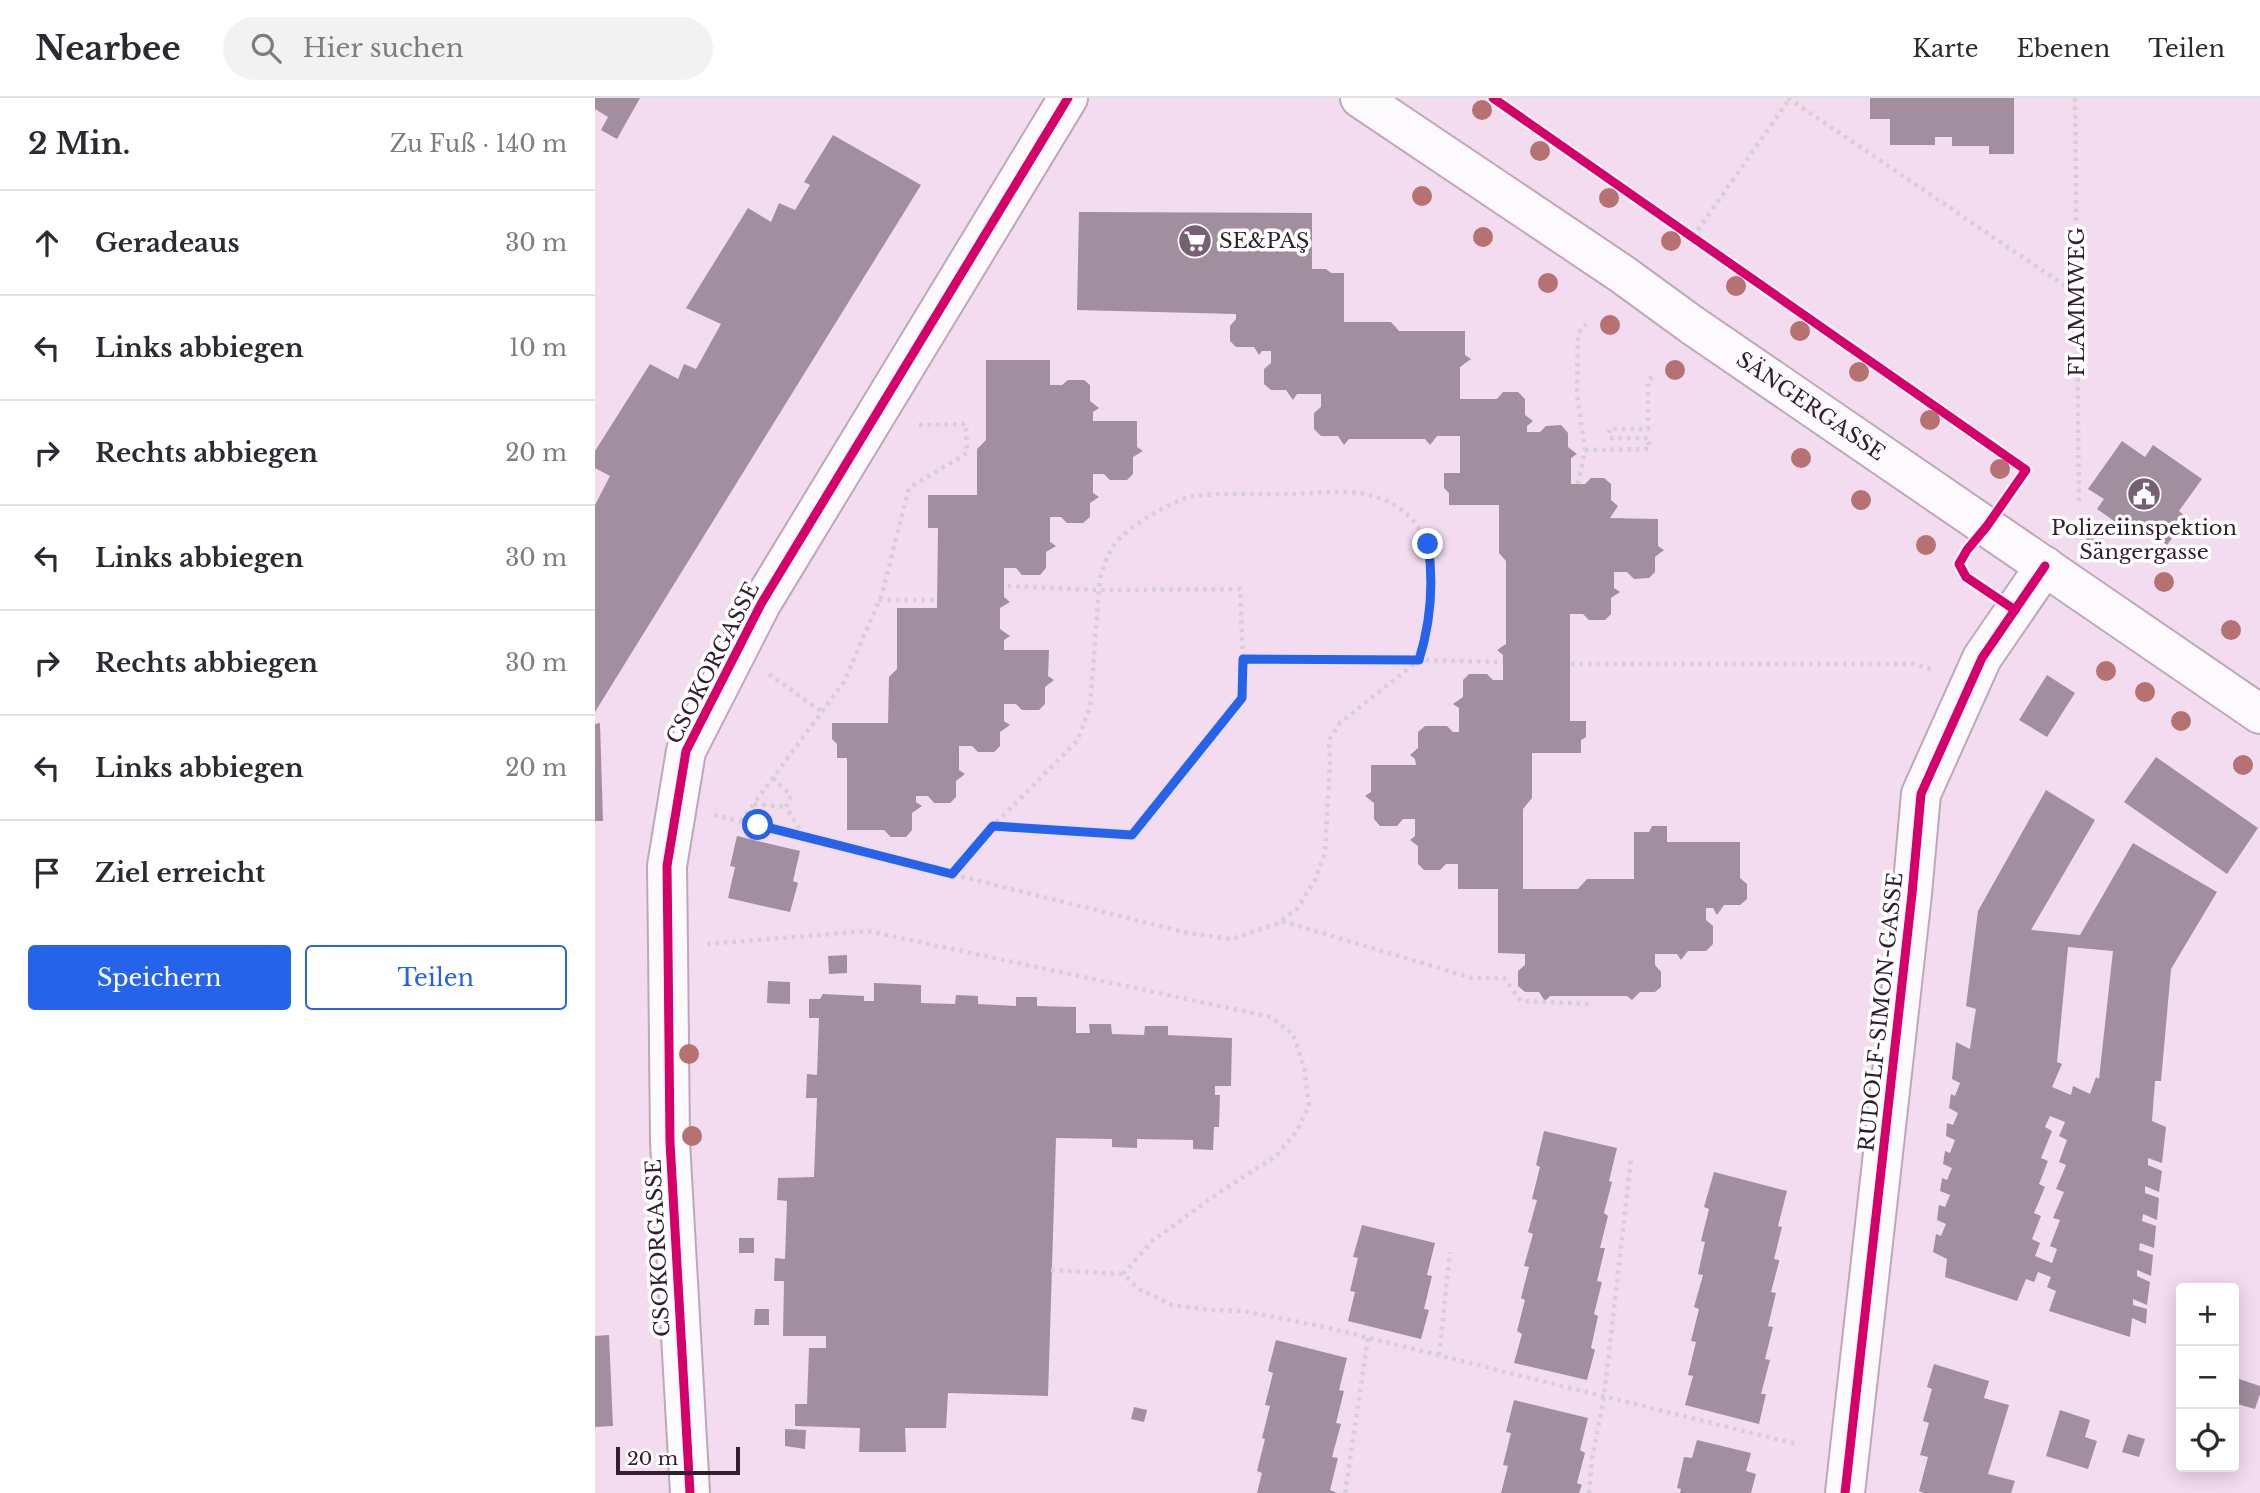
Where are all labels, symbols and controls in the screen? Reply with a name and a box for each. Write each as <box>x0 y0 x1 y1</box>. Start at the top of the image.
search box <box>223 17 713 80</box>
text: Nearbee <box>35 28 181 69</box>
icon: search <box>247 29 285 67</box>
text: Hier suchen <box>303 32 464 64</box>
text: Karte <box>1912 34 1979 63</box>
text: Ebenen <box>2017 34 2110 63</box>
text: Teilen <box>2148 34 2225 63</box>
text: 2 Min. <box>28 125 130 162</box>
text: Zu Fuß · 140 m <box>390 130 567 158</box>
supermarket icon: SE&PAŞ <box>1176 222 1214 260</box>
icon: ahead <box>28 224 66 262</box>
text: Geradeaus <box>95 227 240 259</box>
street label: FLAMMWEG <box>2064 227 2090 377</box>
place label: SE&PAŞ <box>1219 228 1309 254</box>
text: 30 m <box>505 229 567 257</box>
icon: left <box>28 329 66 367</box>
text: Links abbiegen <box>95 332 304 364</box>
text: 10 m <box>509 334 567 362</box>
street label: SÄNGERGASSE <box>1731 346 1890 466</box>
icon: right <box>28 434 66 472</box>
text: Rechts abbiegen <box>95 437 318 469</box>
text: 20 m <box>505 439 567 467</box>
public building icon: Polizeiinspektion Sängergasse <box>2125 475 2163 513</box>
place label: Polizeiinspektion Sängergasse <box>2051 515 2237 565</box>
route end <box>1412 528 1443 559</box>
icon: left <box>28 539 66 577</box>
text: Links abbiegen <box>95 542 304 574</box>
text: 30 m <box>505 544 567 572</box>
street label: CSOKORGASSE <box>661 578 765 748</box>
icon: right <box>28 644 66 682</box>
text: Rechts abbiegen <box>95 647 318 679</box>
text: 30 m <box>505 649 567 677</box>
icon: left <box>28 749 66 787</box>
text: Links abbiegen <box>95 752 304 784</box>
text: 20 m <box>505 754 567 782</box>
route start <box>742 809 773 840</box>
icon: arrive <box>28 854 66 892</box>
text: Ziel erreicht <box>95 857 265 889</box>
street label: RUDOLF-SIMON-GASSE <box>1853 871 1909 1153</box>
button: Speichern <box>28 945 291 1010</box>
button: Teilen <box>305 945 567 1010</box>
street label: CSOKORGASSE <box>640 1159 676 1337</box>
map controls <box>2176 1283 2239 1472</box>
button: + <box>2176 1283 2239 1346</box>
button: − <box>2176 1346 2239 1409</box>
button: locate <box>2176 1409 2239 1472</box>
scale bar <box>616 1444 740 1476</box>
text: 20 m <box>627 1447 678 1470</box>

